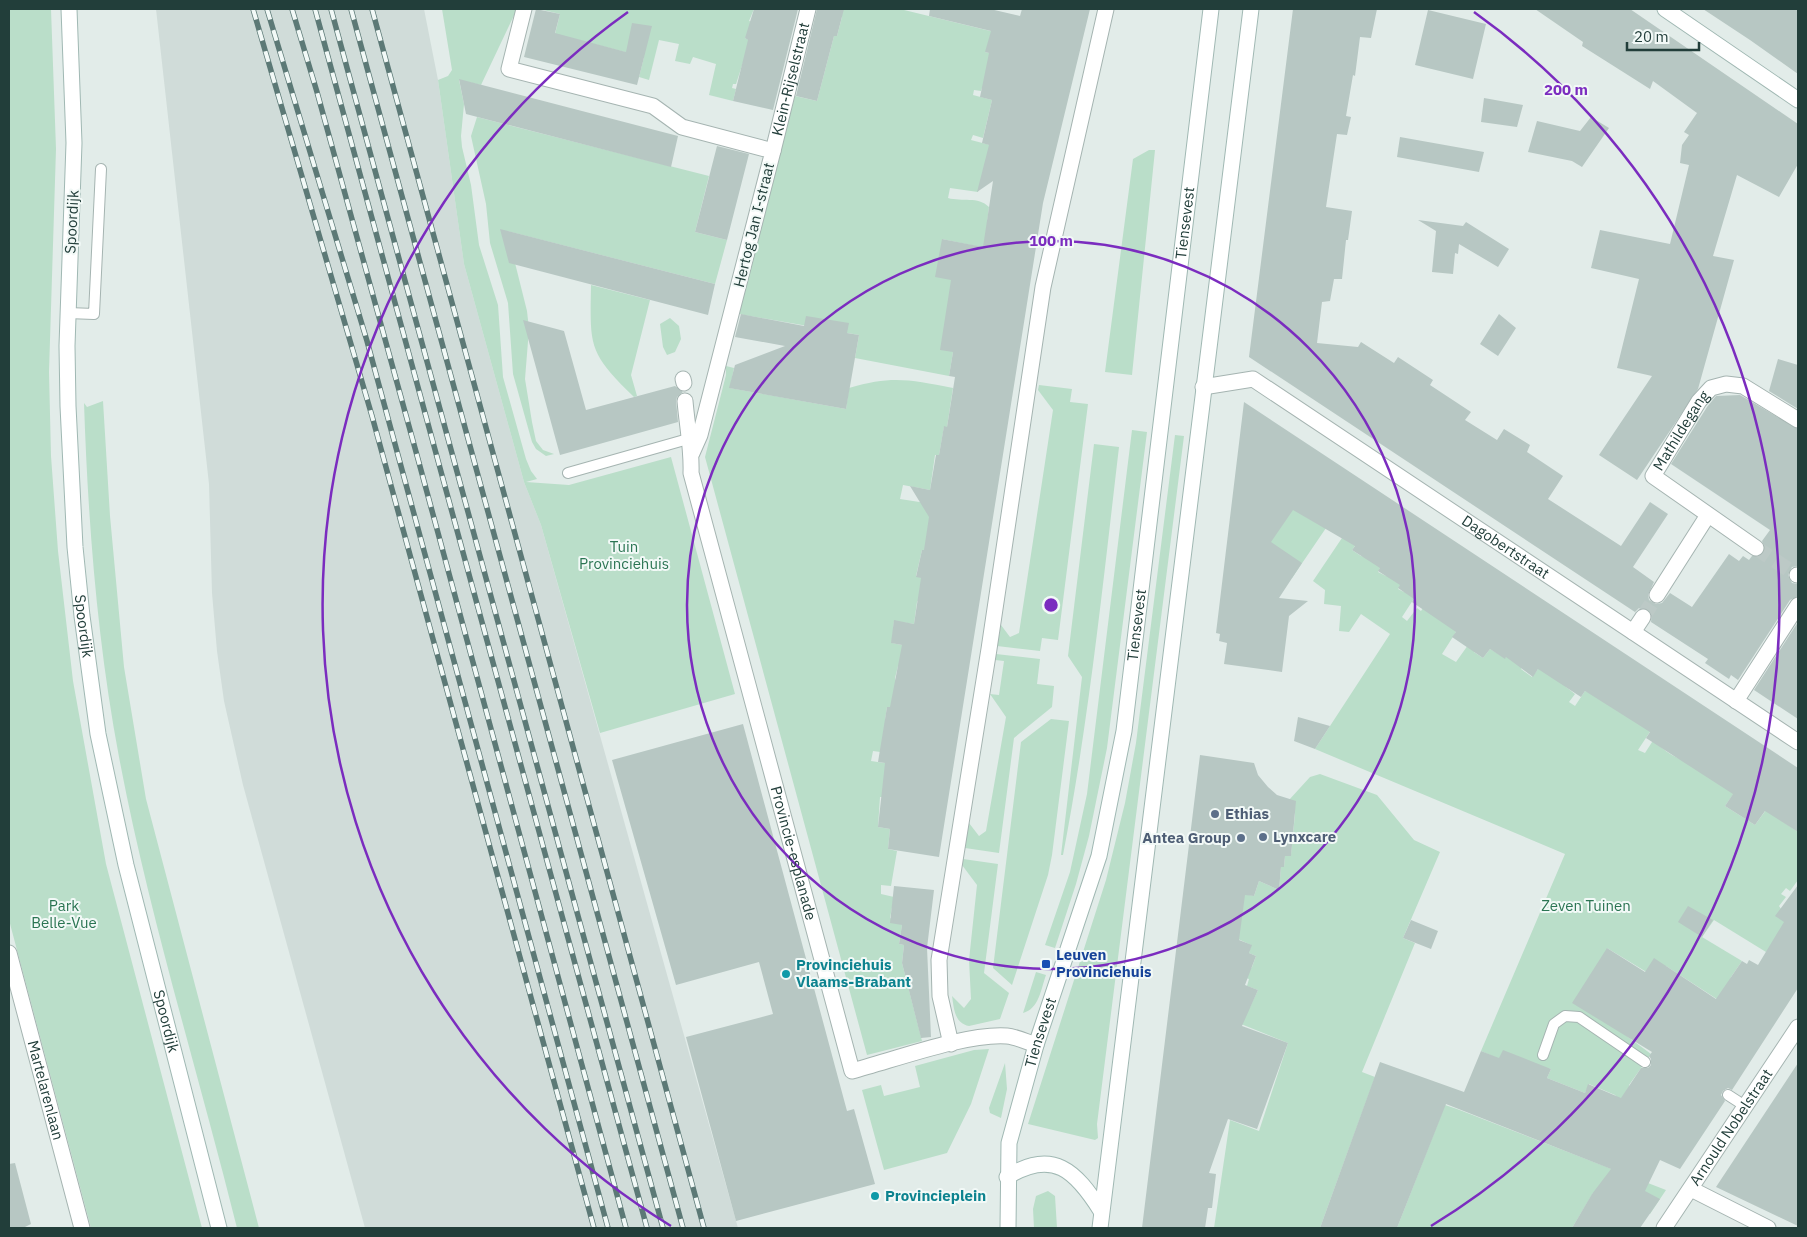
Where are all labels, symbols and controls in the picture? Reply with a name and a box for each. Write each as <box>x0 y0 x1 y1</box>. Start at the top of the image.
street label: Klein-Rijselstraat <box>767 20 813 138</box>
scale bar <box>1627 20 1700 52</box>
text: 20 m <box>1634 27 1669 46</box>
text: 200 m <box>1544 80 1588 99</box>
street label: Hertog Jan I-straat <box>729 161 778 289</box>
street label: Tiensevest <box>1171 186 1198 260</box>
street label: Spoordijk <box>60 190 83 254</box>
text: 100 m <box>1029 231 1073 250</box>
street label: Mathildegang <box>1649 386 1713 474</box>
street label: Dagobertstraat <box>1458 511 1553 583</box>
park label: Tuin Provinciehuis <box>579 537 669 573</box>
street label: Tiensevest <box>1122 588 1150 662</box>
street label: Spoordijk <box>71 593 98 659</box>
centre of rings <box>1042 596 1060 614</box>
street label: Provincie-esplanade <box>767 784 821 922</box>
place label: Ethias <box>1225 804 1270 823</box>
marker: Ethias <box>1209 808 1221 820</box>
place label: Lynxcare <box>1273 827 1336 846</box>
place label: Antea Group <box>1142 828 1231 847</box>
marker: Lynxcare <box>1257 831 1269 843</box>
marker: Antea Group <box>1235 832 1247 844</box>
park label: Park Belle-Vue <box>31 896 97 932</box>
park label: Zeven Tuinen <box>1541 896 1631 915</box>
place label: Leuven Provinciehuis <box>1056 945 1152 981</box>
place label: Provinciehuis Vlaams-Brabant <box>796 955 911 991</box>
marker: Leuven Provinciehuis <box>1040 958 1052 970</box>
marker: Provinciehuis Vlaams-Brabant <box>780 968 792 980</box>
street label: Spoordijk <box>149 988 184 1054</box>
street label: Tiensevest <box>1020 995 1060 1070</box>
street label: Martelarenlaan <box>24 1038 68 1142</box>
street label: Arnould Nobelstraat <box>1685 1065 1776 1189</box>
place label: Provincieplein <box>885 1186 986 1205</box>
marker: Provincieplein <box>869 1190 881 1202</box>

